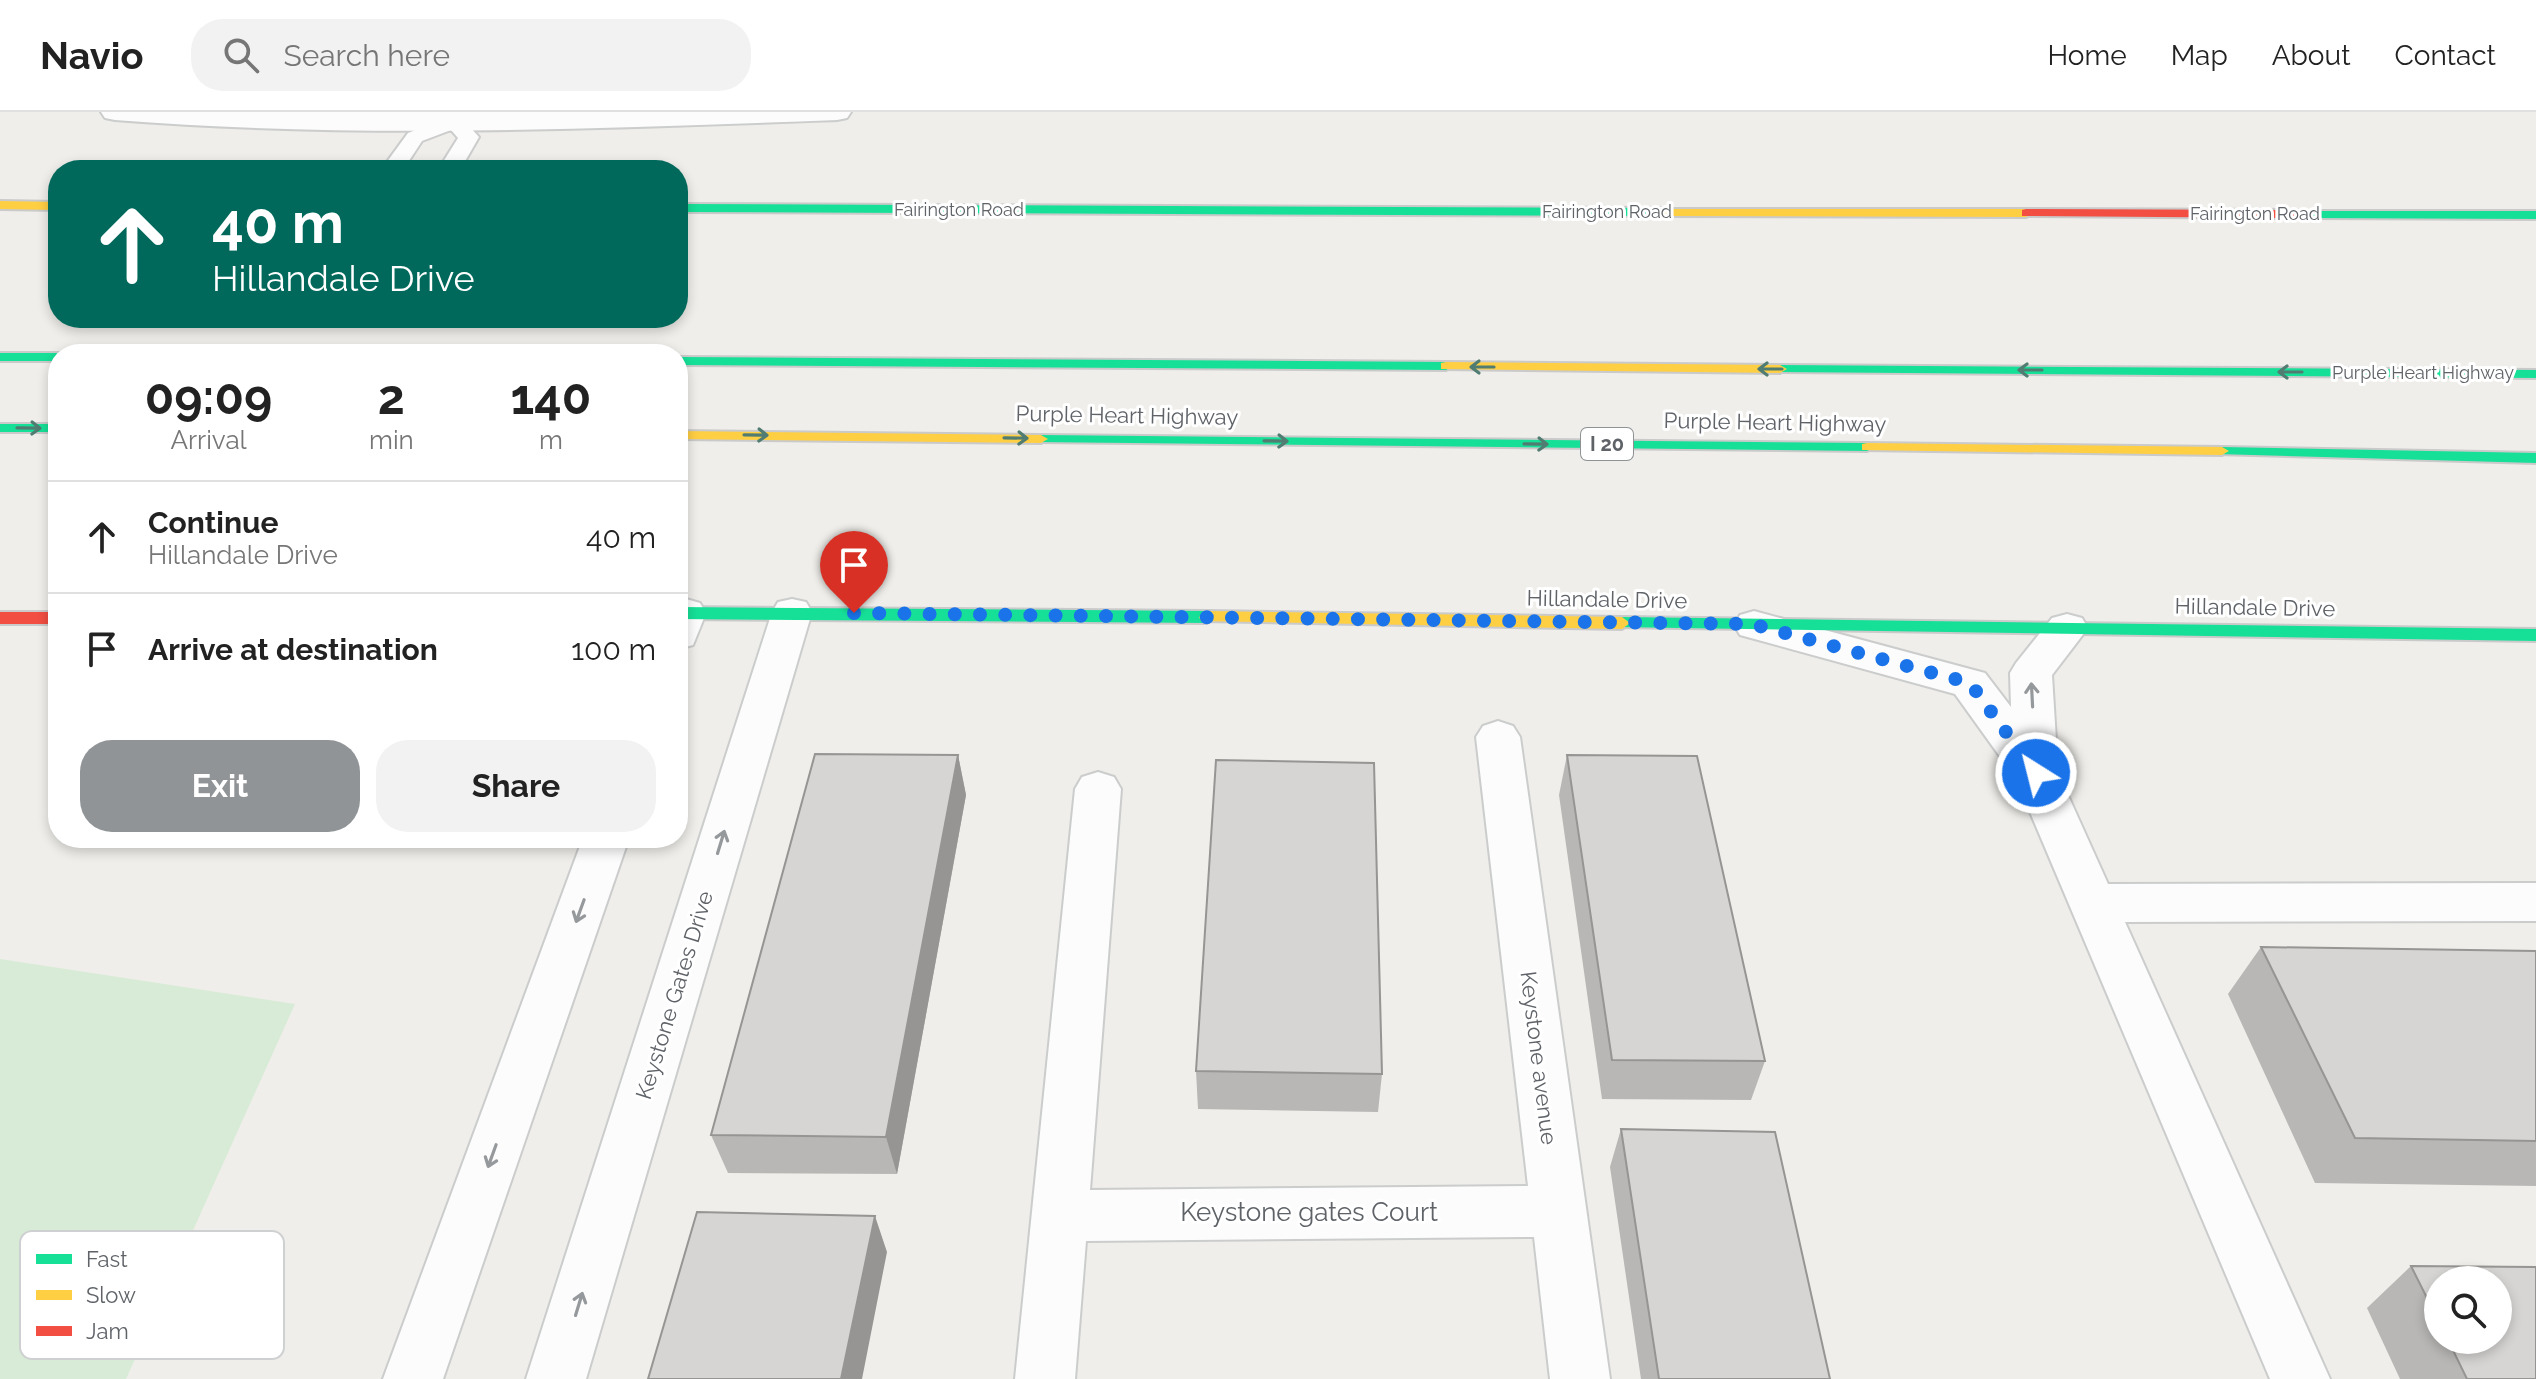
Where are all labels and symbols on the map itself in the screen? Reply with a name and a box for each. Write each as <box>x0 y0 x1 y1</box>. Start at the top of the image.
street label: Fairington Road <box>894 199 1024 220</box>
street label: Fairington Road <box>1542 201 1672 222</box>
street label: Fairington Road <box>2190 203 2320 224</box>
one-way arrow <box>1469 359 1496 375</box>
one-way arrow <box>1757 361 1784 377</box>
street label: Purple Heart Highway <box>2332 362 2514 383</box>
one-way arrow <box>2017 363 2044 378</box>
one-way arrow <box>2277 364 2304 380</box>
street label: Purple Heart Highway <box>1016 400 1239 430</box>
street label: Purple Heart Highway <box>1664 407 1887 437</box>
one-way arrow <box>15 420 42 436</box>
one-way arrow <box>742 428 769 443</box>
road number: I 20 <box>1581 428 1633 460</box>
one-way arrow <box>1002 430 1029 446</box>
one-way arrow <box>1262 433 1289 449</box>
one-way arrow <box>1522 436 1549 451</box>
pin <box>820 531 888 613</box>
street label: Hillandale Drive <box>1527 585 1688 613</box>
street label: Hillandale Drive <box>2175 593 2336 621</box>
one-way arrow <box>2025 682 2040 709</box>
position arrow <box>1994 731 2078 815</box>
one-way arrow <box>714 829 729 855</box>
street label: Keystone Gates Drive <box>630 888 718 1102</box>
one-way arrow <box>571 899 586 924</box>
street label: Keystone avenue <box>1515 970 1563 1146</box>
one-way arrow <box>484 1144 499 1169</box>
street label: Keystone gates Court <box>1180 1197 1438 1227</box>
legend <box>20 1231 284 1359</box>
text: Fast <box>86 1246 128 1272</box>
text: Slow <box>86 1282 136 1308</box>
one-way arrow <box>572 1292 587 1317</box>
text: Jam <box>86 1318 129 1344</box>

